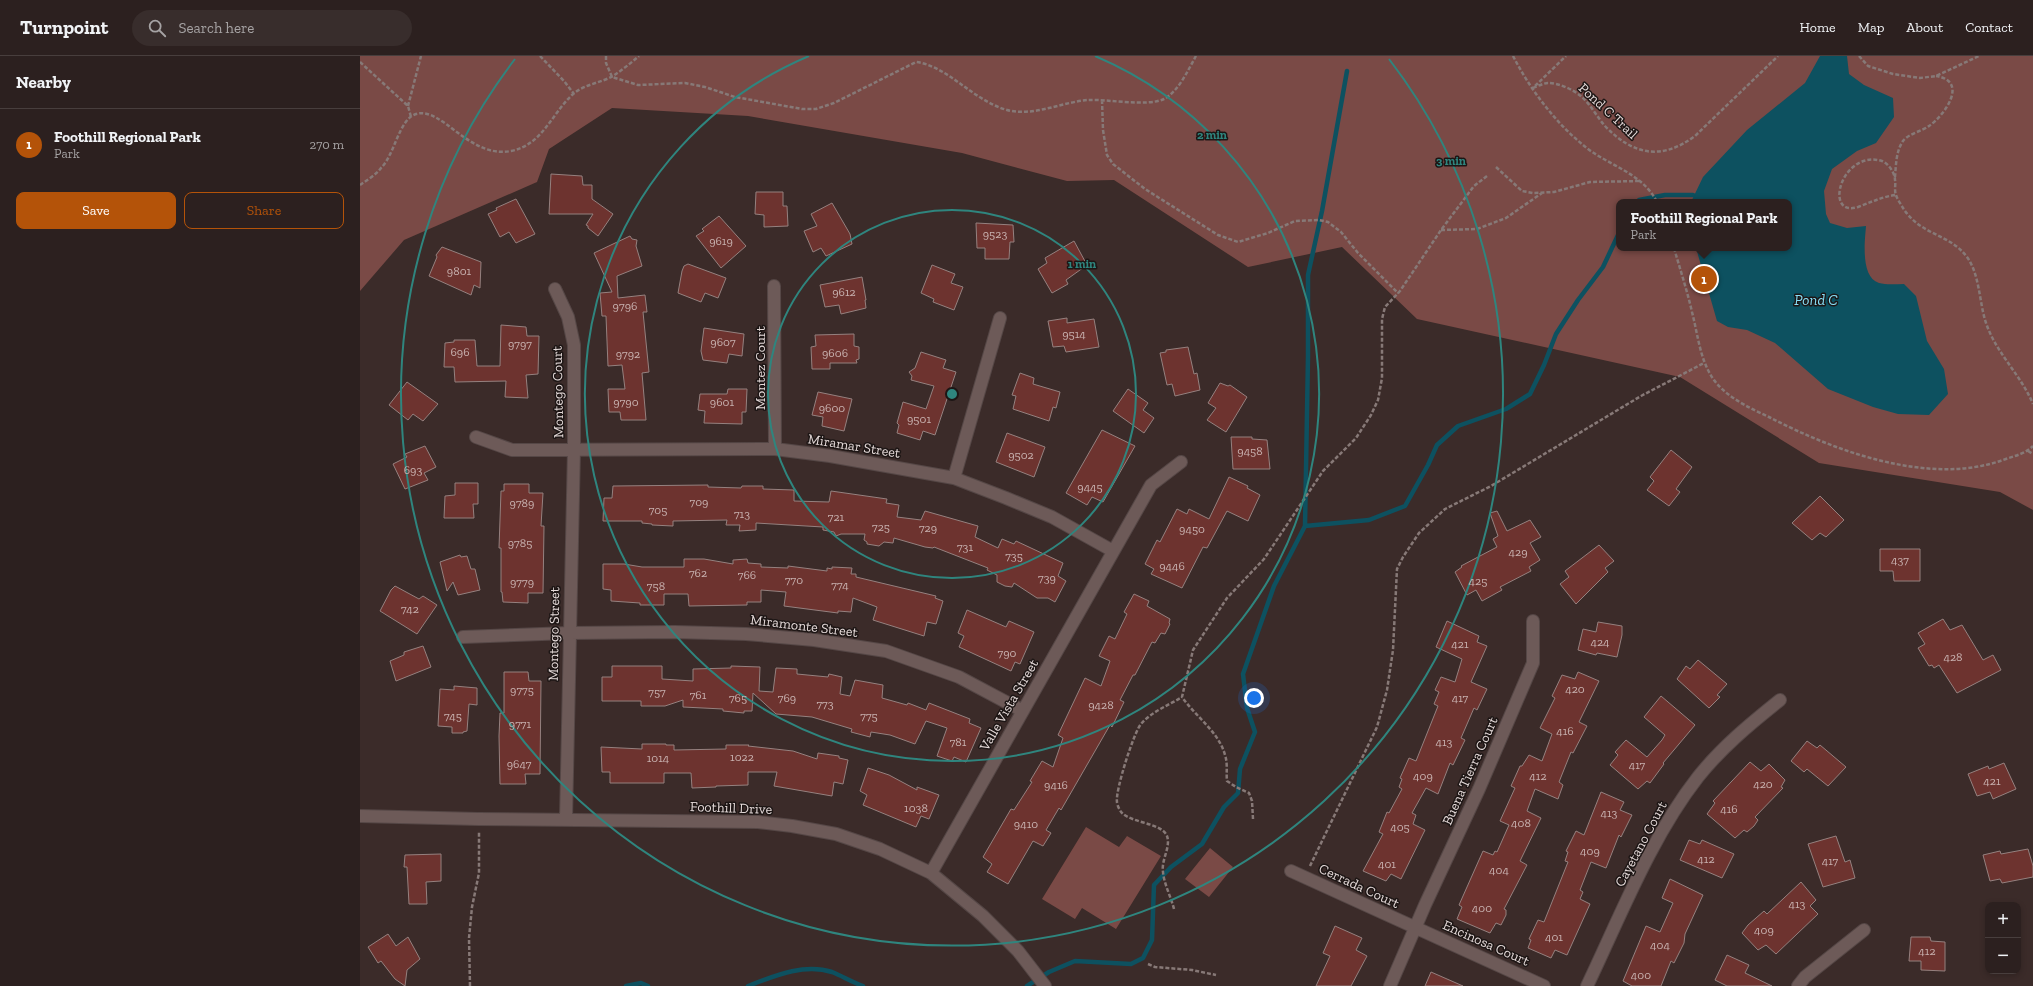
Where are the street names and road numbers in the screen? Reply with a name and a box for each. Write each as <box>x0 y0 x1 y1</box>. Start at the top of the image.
street label: Pond C Trail <box>1575 79 1641 143</box>
street label: Montez Court <box>752 325 769 410</box>
street label: Montego Court <box>549 345 567 438</box>
street label: Miramar Street <box>807 430 902 462</box>
street label: Montego Street <box>545 586 563 681</box>
street label: Miramonte Street <box>749 611 859 641</box>
street label: Valle Vista Street <box>975 656 1042 755</box>
street label: Buena Tierra Court <box>1439 714 1502 828</box>
street label: Foothill Drive <box>690 798 773 818</box>
street label: Cayetano Court <box>1611 798 1671 890</box>
street label: Cerrada Court <box>1316 860 1403 912</box>
street label: Encinosa Court <box>1440 916 1533 970</box>

